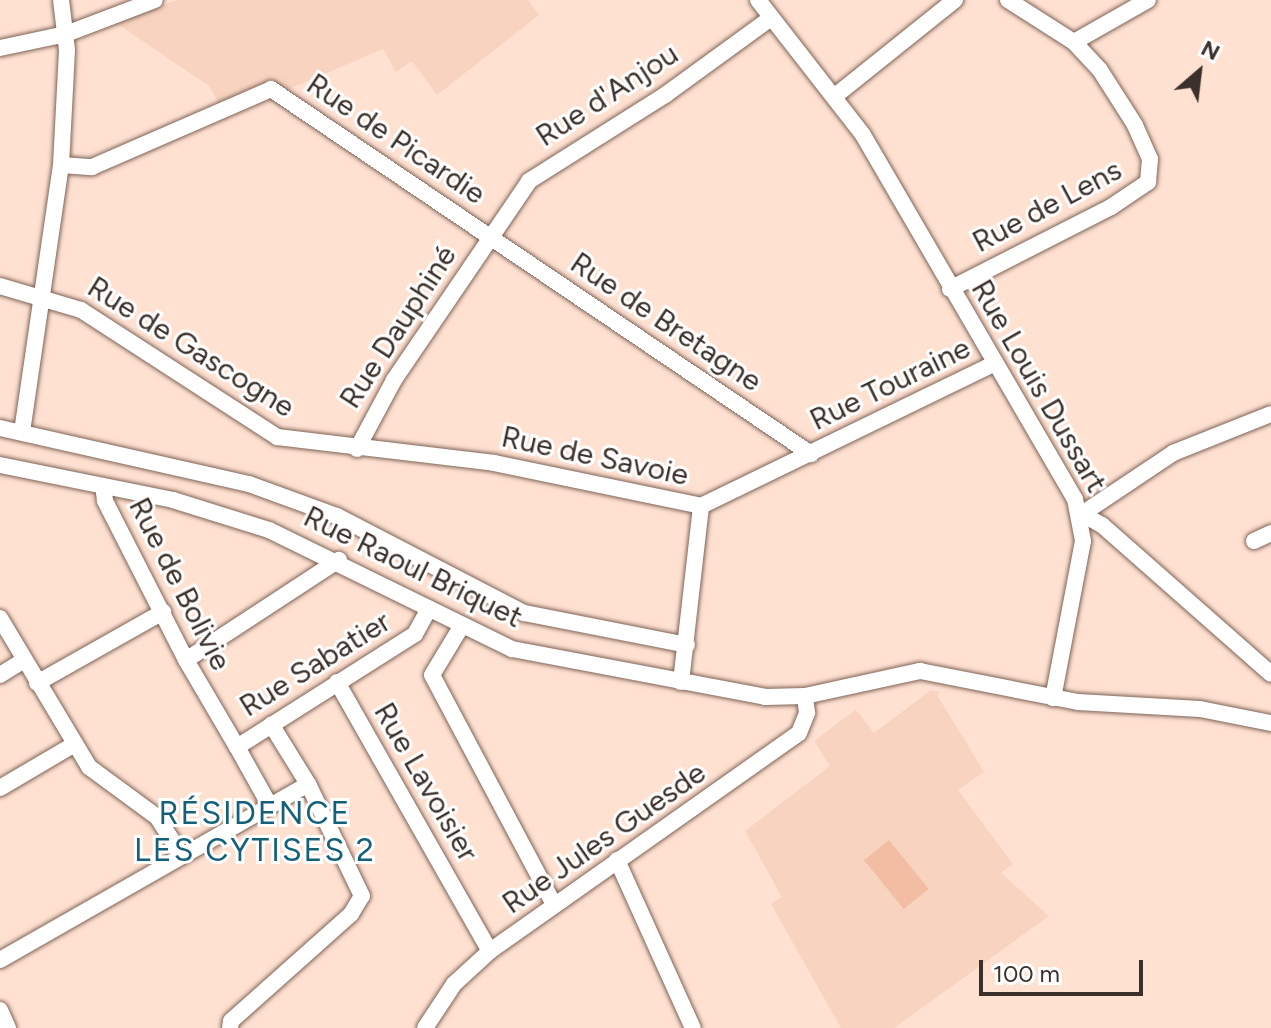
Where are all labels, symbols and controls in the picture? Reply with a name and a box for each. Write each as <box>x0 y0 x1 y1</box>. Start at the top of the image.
north arrow <box>1159 32 1239 112</box>
text: N <box>1197 34 1224 66</box>
street label: Rue d'Anjou <box>529 36 685 154</box>
street label: Rue de Picardie <box>300 66 492 212</box>
street label: Rue de Lens <box>966 152 1128 260</box>
street label: Rue Dauphiné <box>332 239 464 415</box>
street label: Rue de Bretagne <box>564 245 768 399</box>
street label: Rue de Gascogne <box>81 269 301 425</box>
street label: Rue Louis Dussart <box>964 273 1114 499</box>
street label: Rue Touraine <box>804 330 976 438</box>
street label: Rue de Savoie <box>498 419 692 493</box>
street label: Rue de Bolivie <box>121 492 239 676</box>
street label: Rue Raoul Briquet <box>298 498 528 636</box>
street label: Rue Sabatier <box>233 603 397 725</box>
street label: Rue Lavoisier <box>366 696 486 868</box>
street label: Rue Jules Guesde <box>495 755 713 921</box>
district label: RÉSIDENCE LES CYTISES 2 <box>134 795 376 870</box>
scale bar <box>983 944 1147 994</box>
text: 100 m <box>993 959 1060 988</box>

